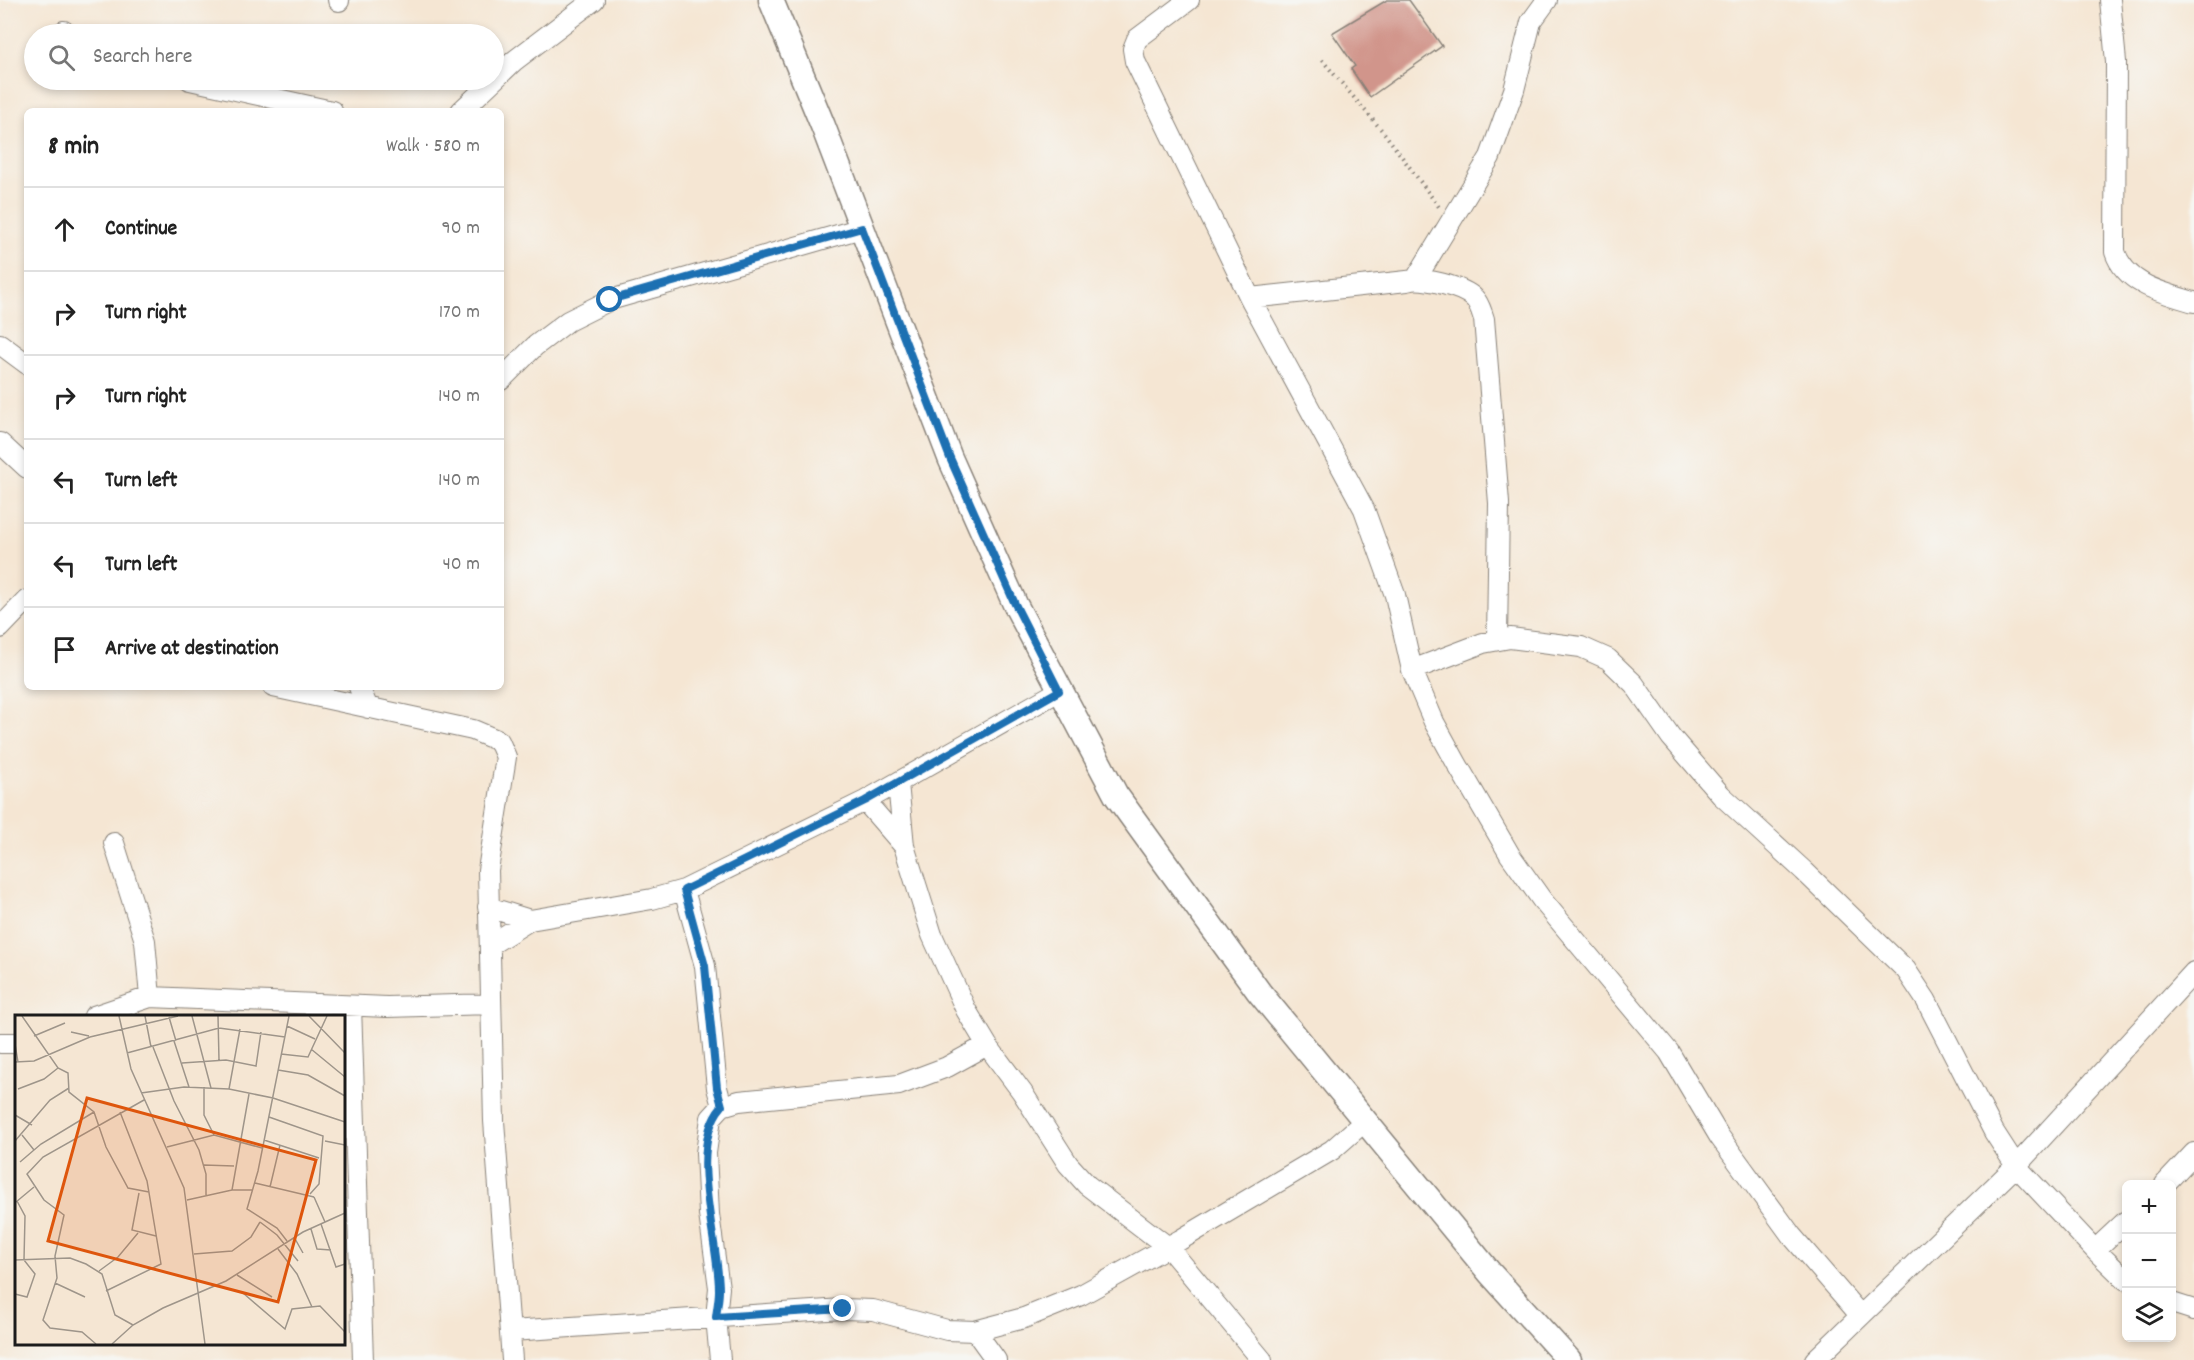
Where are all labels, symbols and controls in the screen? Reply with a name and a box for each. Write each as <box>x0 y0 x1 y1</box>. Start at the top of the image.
search box <box>24 24 504 90</box>
icon: search <box>45 41 78 74</box>
text: Search here <box>93 42 192 73</box>
text: 8 min <box>48 129 99 166</box>
text: Walk · 580 m <box>386 133 480 161</box>
icon: ahead <box>48 213 81 246</box>
text: Continue <box>105 214 177 245</box>
text: 90 m <box>442 215 480 243</box>
route start <box>596 286 622 312</box>
icon: right <box>48 297 81 330</box>
text: Turn right <box>105 298 187 329</box>
text: 170 m <box>439 299 480 327</box>
icon: right <box>48 381 81 414</box>
text: Turn right <box>105 382 187 413</box>
text: 140 m <box>438 383 480 411</box>
icon: left <box>48 465 81 498</box>
text: Turn left <box>105 466 177 497</box>
text: 140 m <box>438 467 480 495</box>
icon: left <box>48 549 81 582</box>
text: Turn left <box>105 550 177 581</box>
text: 40 m <box>442 551 480 579</box>
icon: arrive <box>48 633 81 666</box>
text: Arrive at destination <box>105 634 279 665</box>
inset map <box>15 1015 345 1345</box>
map controls <box>2122 1180 2176 1342</box>
button: + <box>2122 1180 2176 1234</box>
button: − <box>2122 1234 2176 1288</box>
button: layers <box>2122 1288 2176 1342</box>
route end <box>829 1295 855 1321</box>

